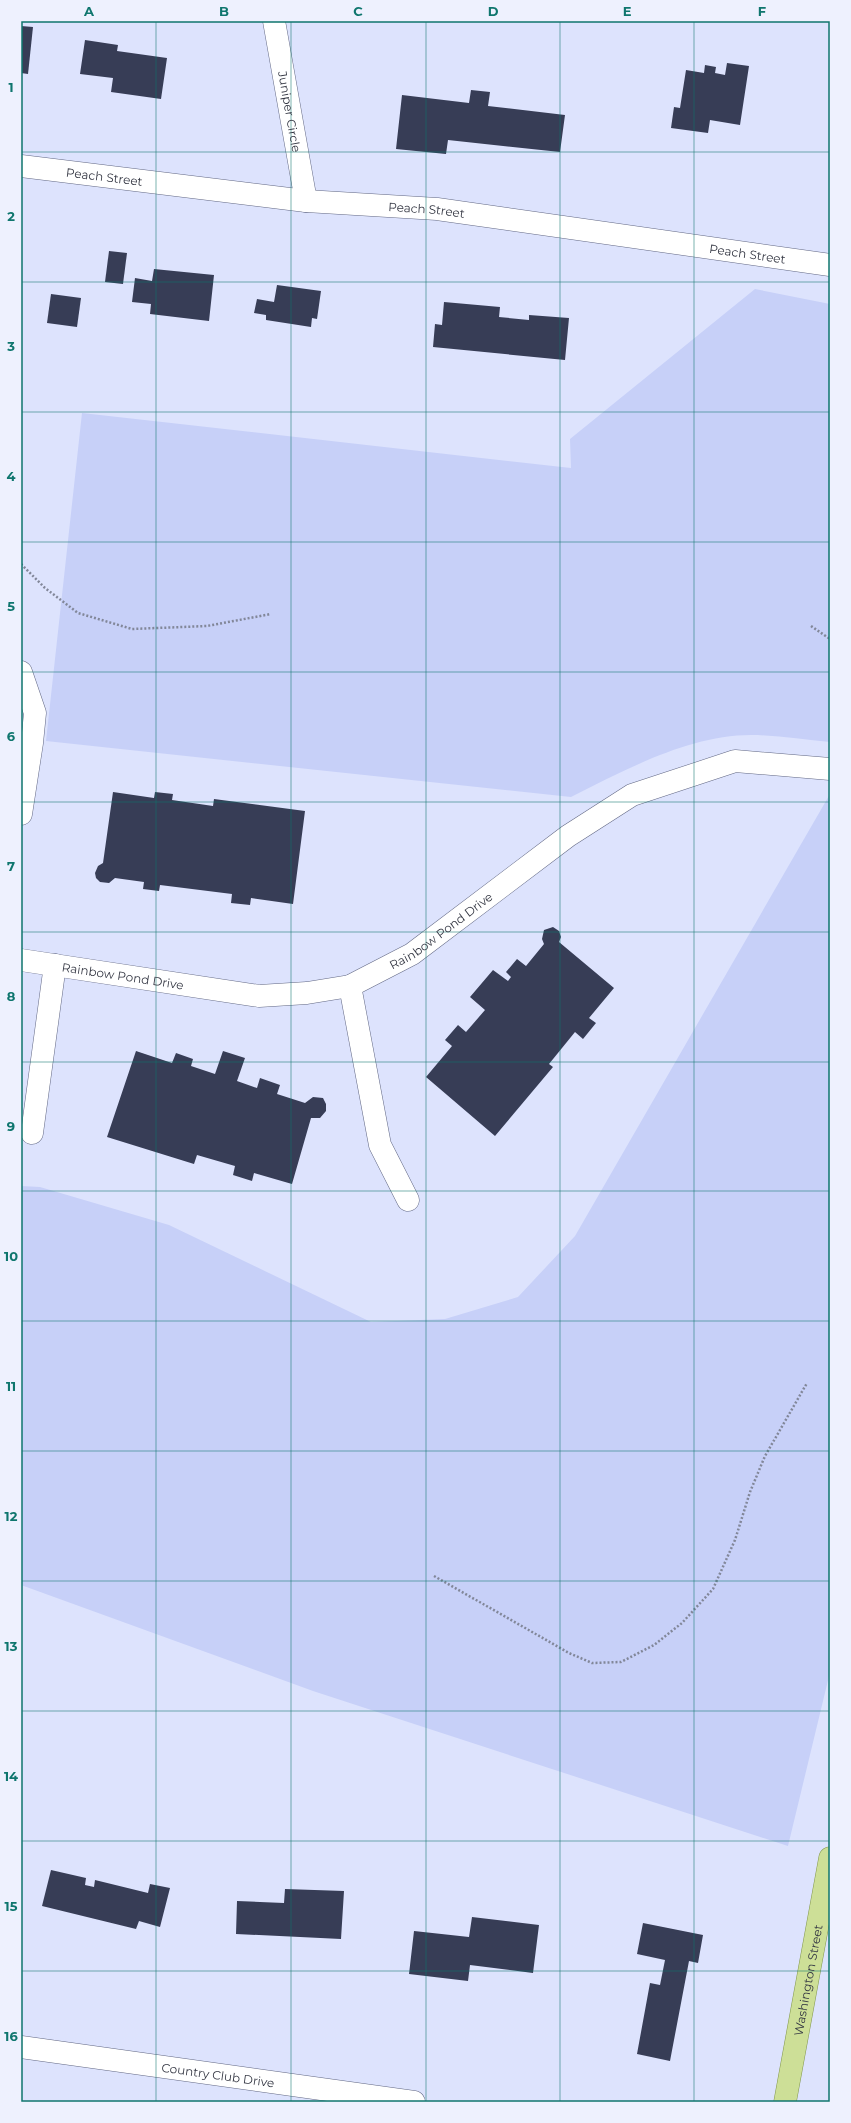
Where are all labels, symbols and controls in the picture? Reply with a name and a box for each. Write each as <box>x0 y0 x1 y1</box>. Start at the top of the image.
text: A <box>83 3 95 19</box>
text: B <box>219 3 229 19</box>
text: C <box>353 3 363 19</box>
text: D <box>488 3 499 19</box>
text: E <box>623 3 632 19</box>
text: F <box>758 3 766 19</box>
street label: Juniper Circle <box>275 69 305 153</box>
text: 1 <box>8 79 14 95</box>
street label: Peach Street <box>65 164 144 188</box>
street label: Peach Street <box>388 199 466 220</box>
text: 2 <box>7 208 15 224</box>
street label: Peach Street <box>708 240 787 266</box>
text: 3 <box>6 338 15 354</box>
text: 4 <box>7 468 16 484</box>
text: 5 <box>7 598 15 614</box>
text: 6 <box>7 728 16 744</box>
text: 7 <box>7 858 15 874</box>
street label: Rainbow Pond Drive <box>387 889 495 972</box>
street label: Rainbow Pond Drive <box>61 959 185 992</box>
text: 8 <box>7 988 16 1004</box>
text: 9 <box>7 1118 15 1134</box>
text: 10 <box>4 1248 18 1264</box>
text: 11 <box>6 1378 16 1394</box>
text: 12 <box>5 1508 18 1524</box>
text: 13 <box>5 1638 18 1654</box>
text: 14 <box>4 1768 18 1784</box>
text: 15 <box>5 1898 18 1914</box>
street label: Washington Street <box>790 1923 825 2037</box>
text: 16 <box>4 2028 18 2044</box>
street label: Country Club Drive <box>161 2059 275 2090</box>

